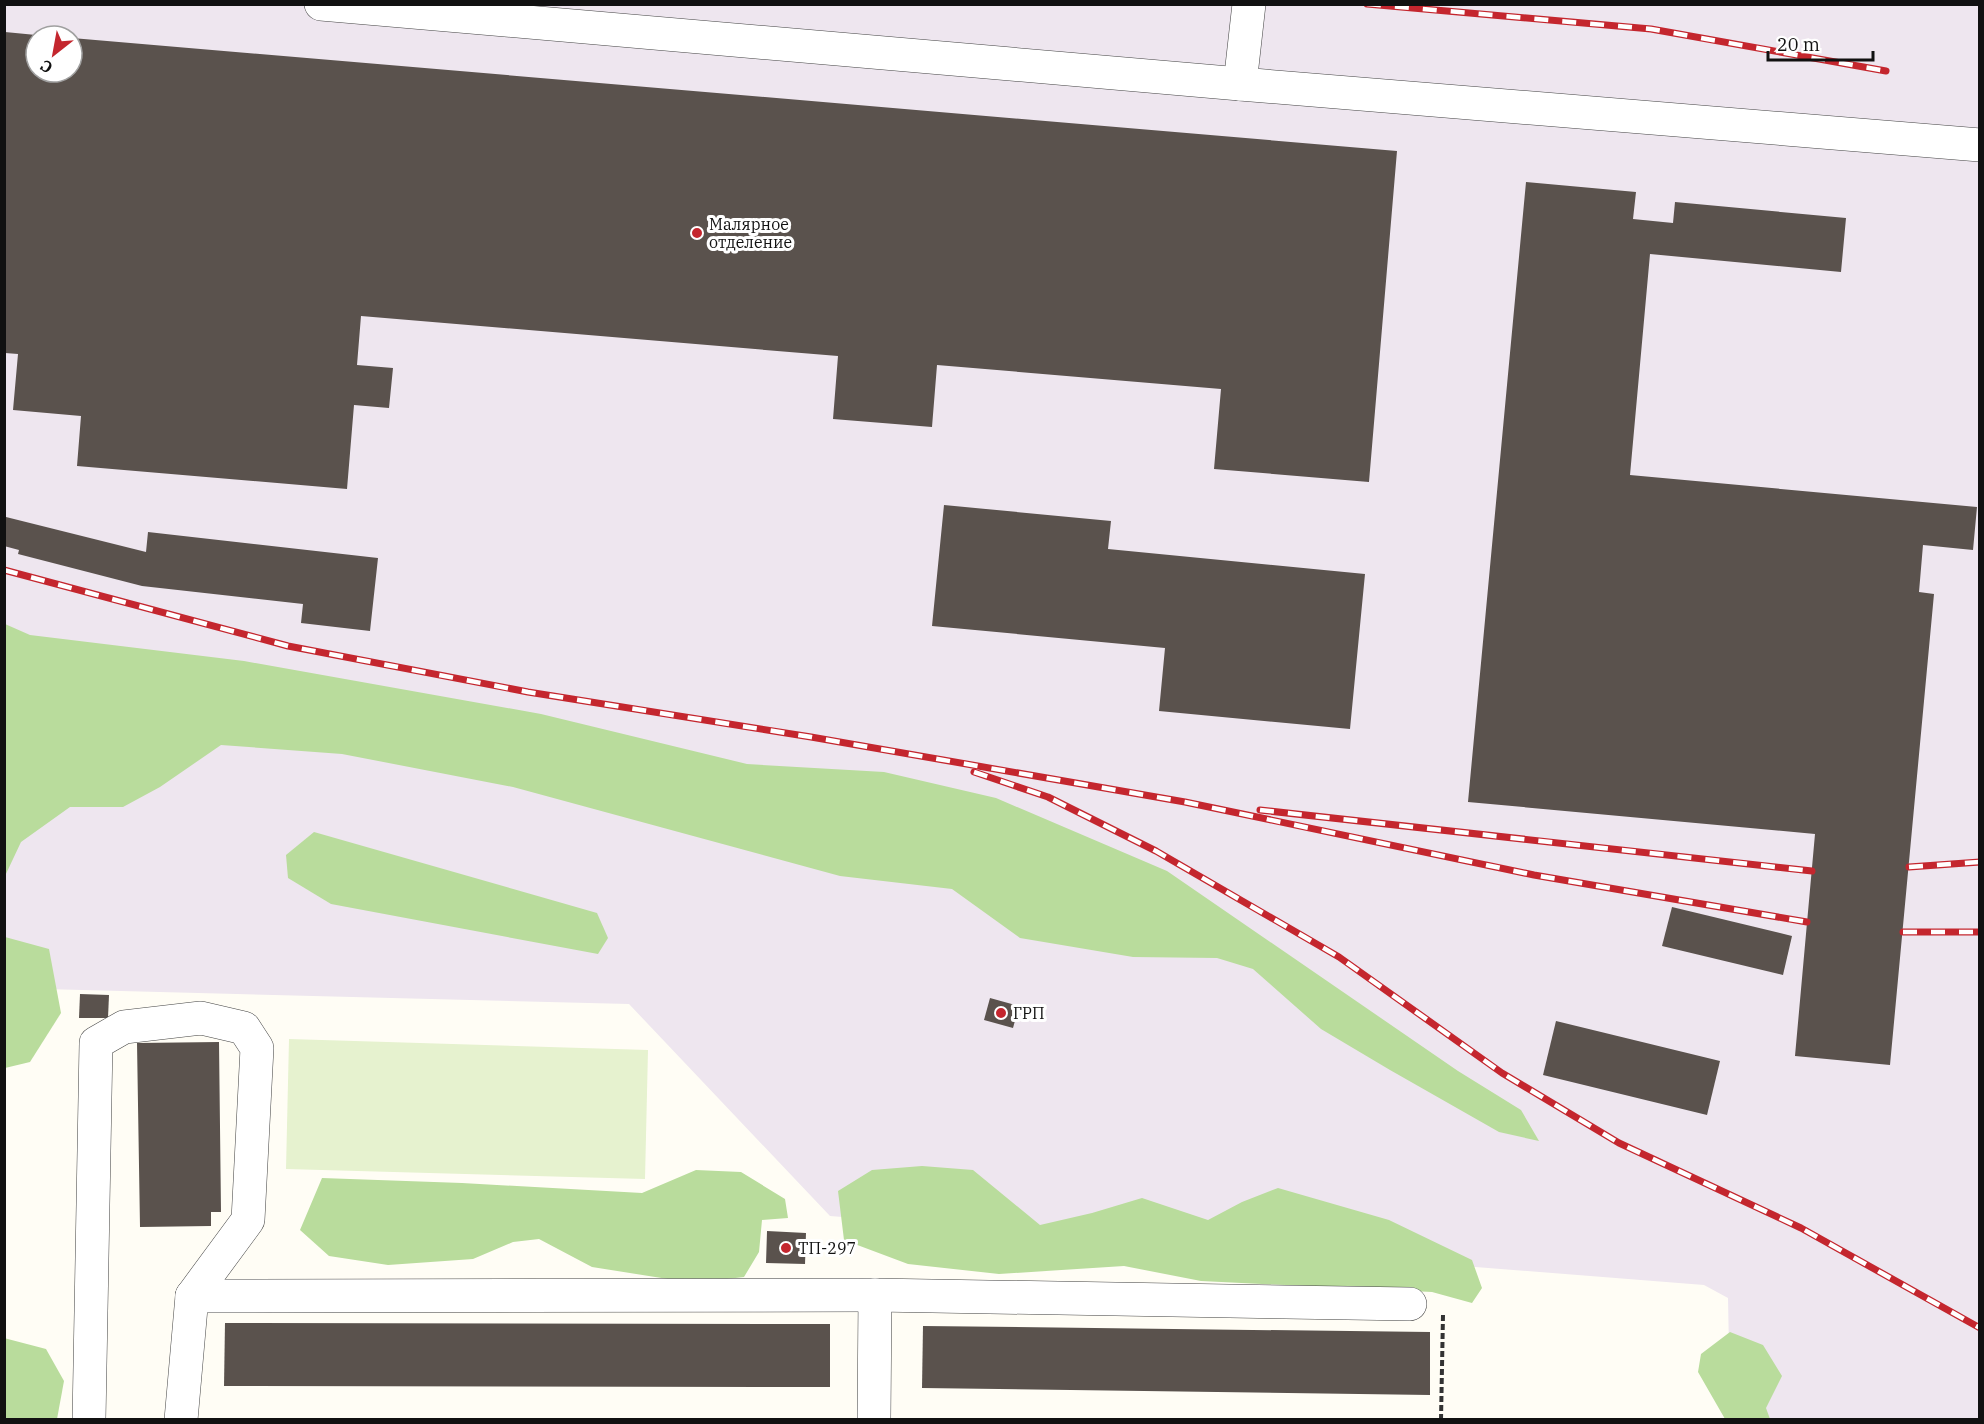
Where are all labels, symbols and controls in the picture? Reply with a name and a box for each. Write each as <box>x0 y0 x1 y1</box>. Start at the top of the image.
north arrow <box>24 24 84 84</box>
scale bar <box>1768 24 1873 62</box>
text: 20 m <box>1777 33 1820 56</box>
text: С <box>37 56 56 78</box>
place label: Малярное отделение <box>709 214 792 252</box>
marker: Малярное отделение <box>690 226 704 240</box>
place label: ГРП <box>1013 1003 1045 1023</box>
marker: ГРП <box>994 1006 1008 1020</box>
place label: ТП-297 <box>798 1238 856 1258</box>
marker: ТП-297 <box>779 1241 793 1255</box>

